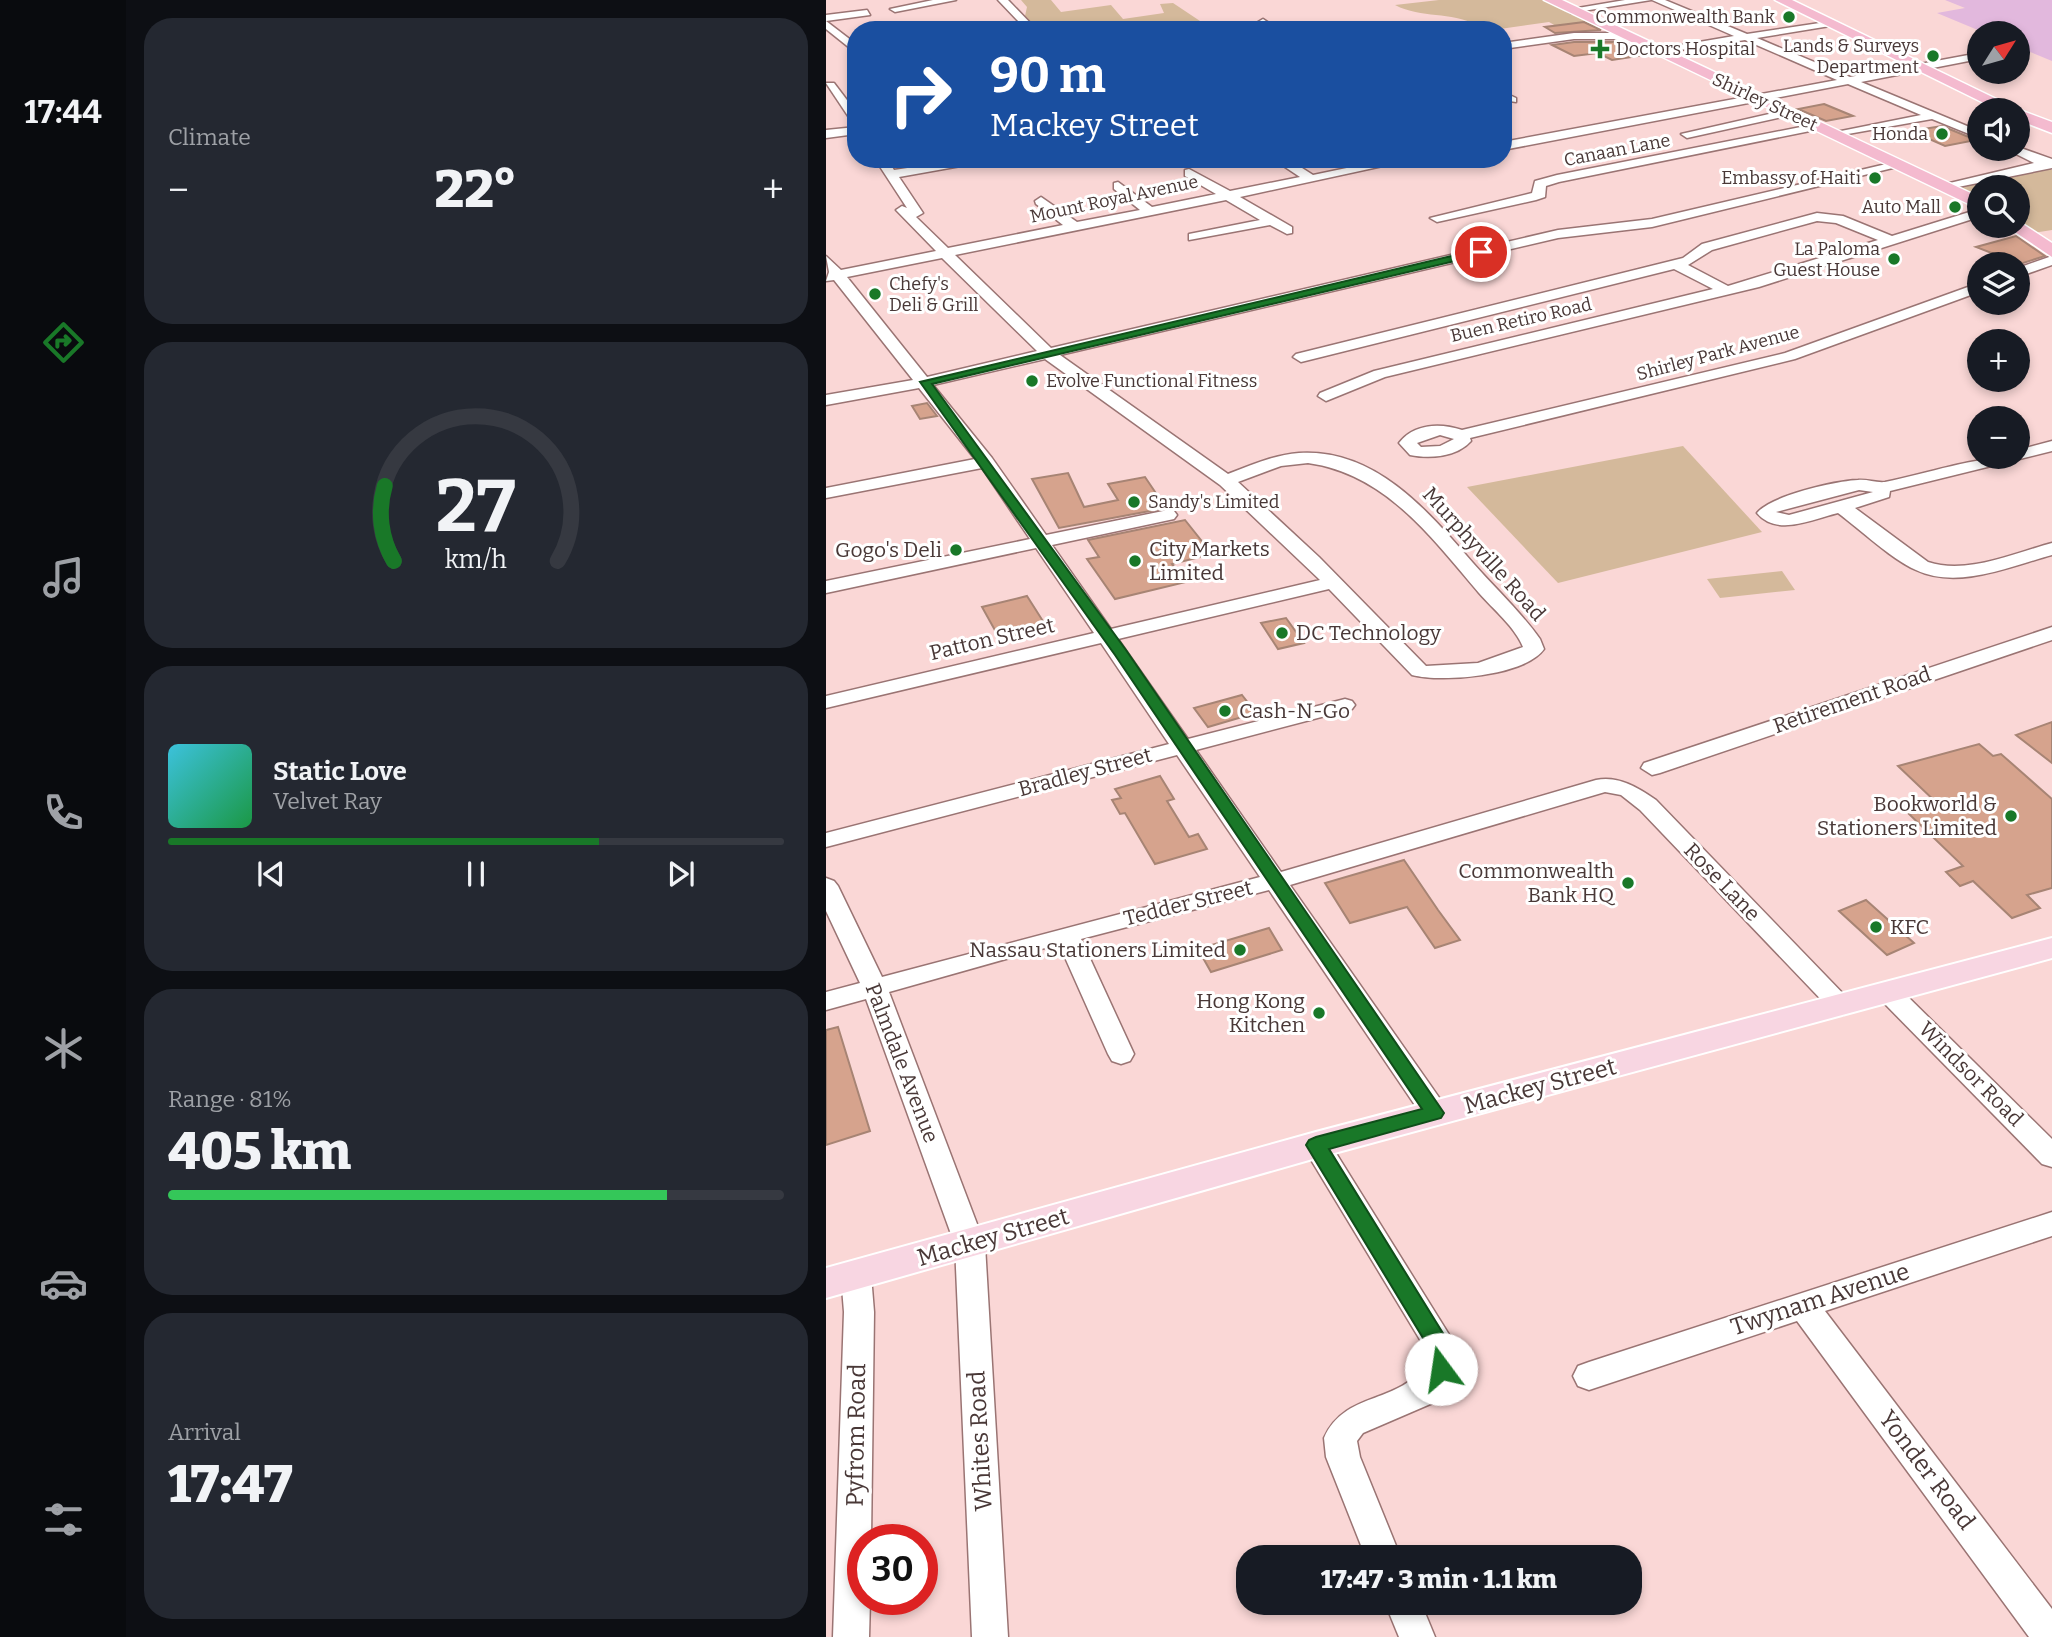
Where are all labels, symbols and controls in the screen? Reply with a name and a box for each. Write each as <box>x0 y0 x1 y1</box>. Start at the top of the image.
place label: Commonwealth Bank <box>1595 6 1776 28</box>
marker: Commonwealth Bank <box>1781 9 1797 25</box>
north arrow <box>1967 21 2030 84</box>
map controls <box>1967 21 2030 469</box>
place label: Lands & Surveys Department <box>1783 35 1919 78</box>
place label: Doctors Hospital <box>1616 38 1755 60</box>
marker: Doctors Hospital <box>1590 39 1610 59</box>
text: 90 m <box>990 46 1106 105</box>
marker: Lands & Surveys Department <box>1925 48 1941 64</box>
icon: right <box>875 49 966 140</box>
street label: Shirley Street <box>1709 68 1822 136</box>
text: 17:44 <box>24 93 102 131</box>
button: sound <box>1967 98 2030 161</box>
text: Mackey Street <box>990 106 1199 144</box>
text: Climate <box>168 123 251 151</box>
place label: Honda <box>1872 123 1928 145</box>
marker: Honda <box>1934 126 1950 142</box>
street label: Canaan Lane <box>1562 129 1672 171</box>
text: 22° <box>434 158 517 221</box>
text: − <box>168 167 189 213</box>
text: + <box>762 167 784 213</box>
place label: Embassy of Haiti <box>1721 167 1861 189</box>
street label: Mount Royal Avenue <box>1028 170 1200 228</box>
marker: Embassy of Haiti <box>1867 170 1883 186</box>
button: search <box>1967 175 2030 238</box>
place label: Auto Mall <box>1861 196 1941 218</box>
marker: Auto Mall <box>1947 199 1963 215</box>
pin <box>1451 222 1511 282</box>
icon: arrive <box>1462 233 1500 271</box>
place label: La Paloma Guest House <box>1773 238 1880 281</box>
marker: La Paloma Guest House <box>1886 251 1902 267</box>
button: layers <box>1967 252 2030 315</box>
place label: Chefy's Deli & Grill <box>889 273 979 316</box>
marker: Chefy's Deli & Grill <box>867 286 883 302</box>
street label: Buen Retiro Road <box>1448 293 1594 347</box>
icon: directions <box>39 318 88 367</box>
street label: Shirley Park Avenue <box>1634 321 1802 385</box>
button: + <box>1967 329 2030 392</box>
place label: Evolve Functional Fitness <box>1046 370 1257 392</box>
marker: Evolve Functional Fitness <box>1024 373 1040 389</box>
button: − <box>1967 406 2030 469</box>
text: 27 <box>436 463 516 550</box>
street label: Murphyville Road <box>1417 482 1551 626</box>
place label: Sandy's Limited <box>1148 491 1280 513</box>
marker: Sandy's Limited <box>1126 494 1142 510</box>
place label: City Markets Limited <box>1149 536 1270 586</box>
place label: Gogo's Deli <box>835 537 942 563</box>
marker: Gogo's Deli <box>948 542 964 558</box>
text: km/h <box>445 544 507 574</box>
icon: music <box>39 553 88 602</box>
marker: City Markets Limited <box>1127 553 1143 569</box>
street label: Patton Street <box>927 612 1057 666</box>
place label: DC Technology <box>1296 620 1442 646</box>
marker: DC Technology <box>1274 625 1290 641</box>
street label: Retirement Road <box>1770 661 1934 739</box>
place label: Cash-N-Go <box>1239 698 1350 724</box>
marker: Cash-N-Go <box>1217 703 1233 719</box>
street label: Bradley Street <box>1015 742 1155 802</box>
text: Static Love <box>273 756 407 787</box>
text: Velvet Ray <box>273 787 382 815</box>
icon: phone <box>39 788 88 837</box>
place label: Bookworld & Stationers Limited <box>1817 791 1997 841</box>
marker: Bookworld & Stationers Limited <box>2003 808 2019 824</box>
street label: Rose Lane <box>1678 837 1766 927</box>
icon: previous <box>252 855 290 893</box>
icon: pause <box>457 855 495 893</box>
icon: next <box>662 855 700 893</box>
place label: Commonwealth Bank HQ <box>1458 858 1615 908</box>
street label: Tedder Street <box>1121 874 1256 932</box>
marker: Commonwealth Bank HQ <box>1620 875 1636 891</box>
place label: KFC <box>1890 914 1929 940</box>
marker: KFC <box>1868 919 1884 935</box>
place label: Nassau Stationers Limited <box>969 937 1226 963</box>
marker: Nassau Stationers Limited <box>1232 942 1248 958</box>
street label: Palmdale Avenue <box>860 980 944 1146</box>
place label: Hong Kong Kitchen <box>1196 988 1305 1038</box>
marker: Hong Kong Kitchen <box>1311 1005 1327 1021</box>
street label: Windsor Road <box>1913 1016 2029 1132</box>
icon: climate <box>39 1024 88 1073</box>
street label: Mackey Street <box>1461 1052 1620 1120</box>
text: Range · 81% <box>168 1085 292 1113</box>
text: 405 km <box>168 1120 351 1183</box>
street label: Mackey Street <box>914 1202 1072 1272</box>
street label: Twynam Avenue <box>1727 1257 1913 1341</box>
icon: car <box>39 1259 88 1308</box>
position arrow <box>1404 1332 1478 1406</box>
street label: Pyfrom Road <box>841 1363 871 1507</box>
street label: Whites Road <box>962 1370 998 1512</box>
street label: Yonder Road <box>1873 1405 1981 1535</box>
text: Arrival <box>168 1418 241 1446</box>
text: 17:47 <box>168 1453 293 1516</box>
icon: filters <box>39 1495 88 1544</box>
speed limit sign: 30 <box>847 1524 938 1615</box>
text: 17:47 · 3 min · 1.1 km <box>1321 1564 1557 1595</box>

